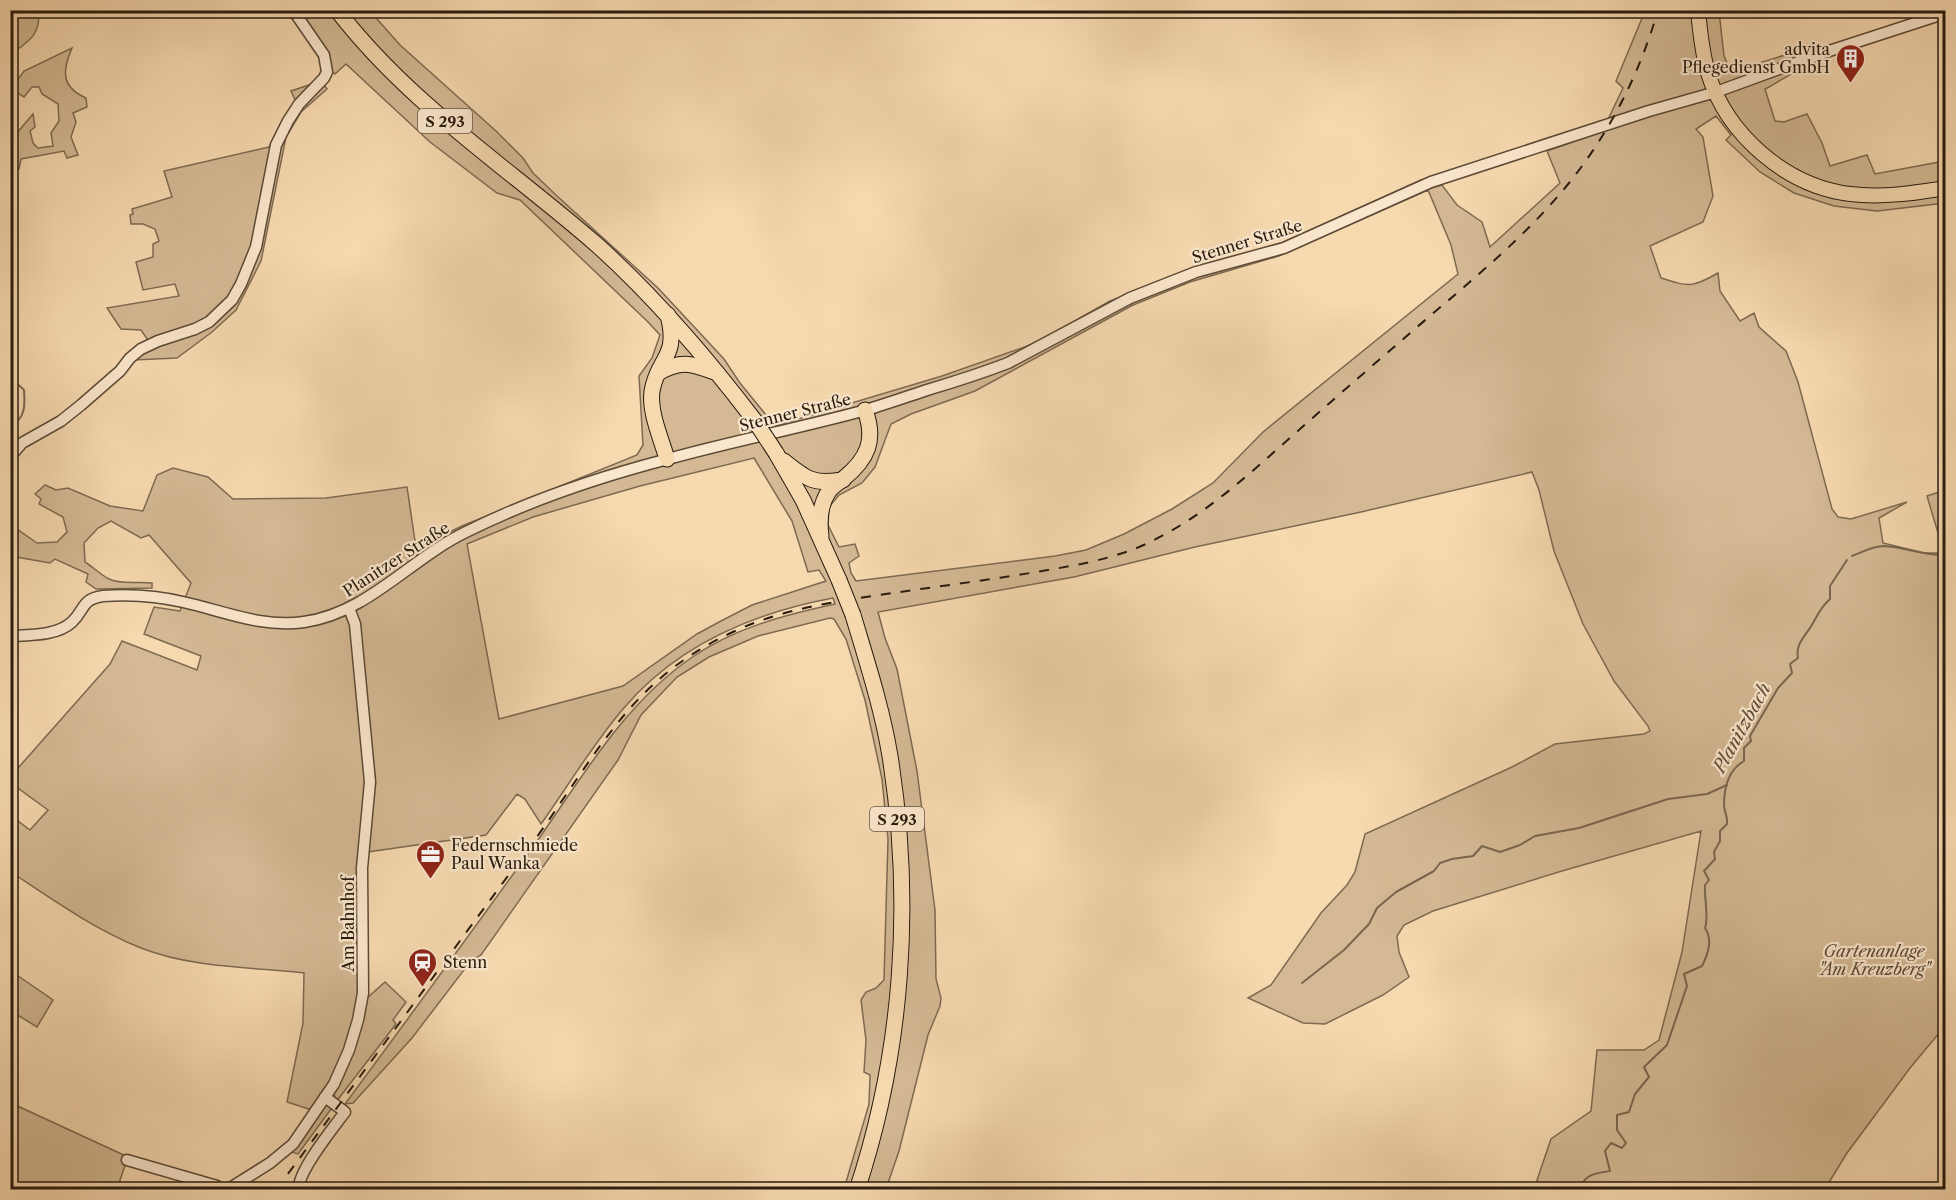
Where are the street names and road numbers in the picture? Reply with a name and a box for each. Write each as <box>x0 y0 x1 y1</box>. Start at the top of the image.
road number: S 293 <box>418 109 472 133</box>
street label: Stenner Straße <box>1189 215 1305 267</box>
street label: Stenner Straße <box>737 388 853 436</box>
street label: Planitzer Straße <box>339 517 453 601</box>
road number: S 293 <box>870 807 924 831</box>
street label: Am Bahnhof <box>338 874 358 973</box>

